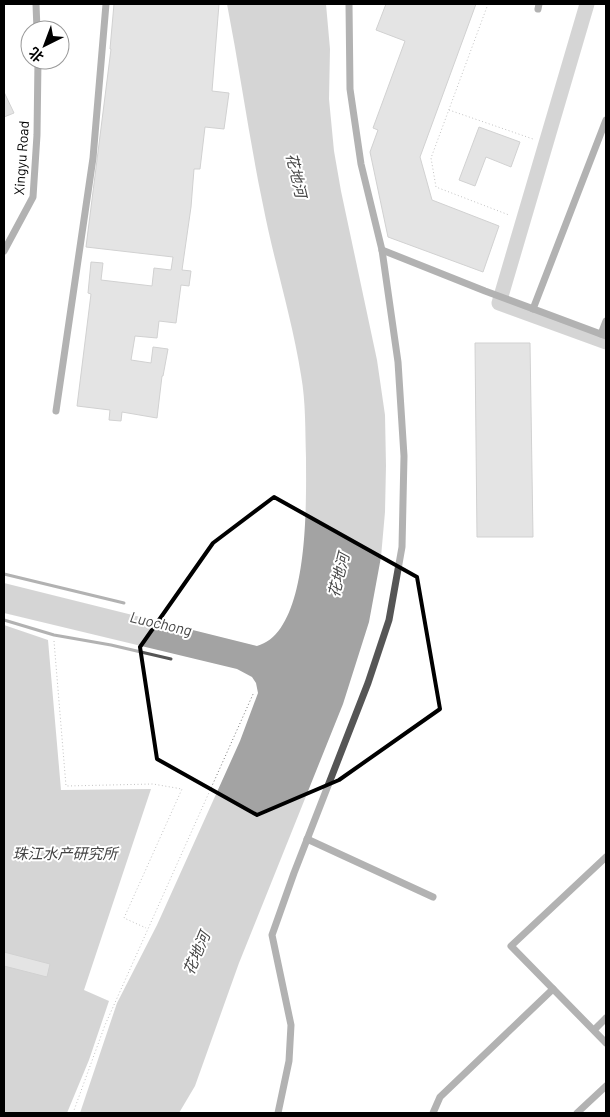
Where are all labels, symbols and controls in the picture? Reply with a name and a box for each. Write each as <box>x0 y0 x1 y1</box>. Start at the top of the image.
north arrow <box>20 20 70 70</box>
text: 北 <box>25 44 47 66</box>
street label: Xingyu Road <box>10 120 32 196</box>
water label: 花地河 <box>283 151 312 202</box>
water label: 花地河 <box>324 548 353 599</box>
water label: Luochong <box>128 607 194 639</box>
water label: 珠江水产研究所 <box>12 844 119 862</box>
water label: 花地河 <box>179 926 214 977</box>

